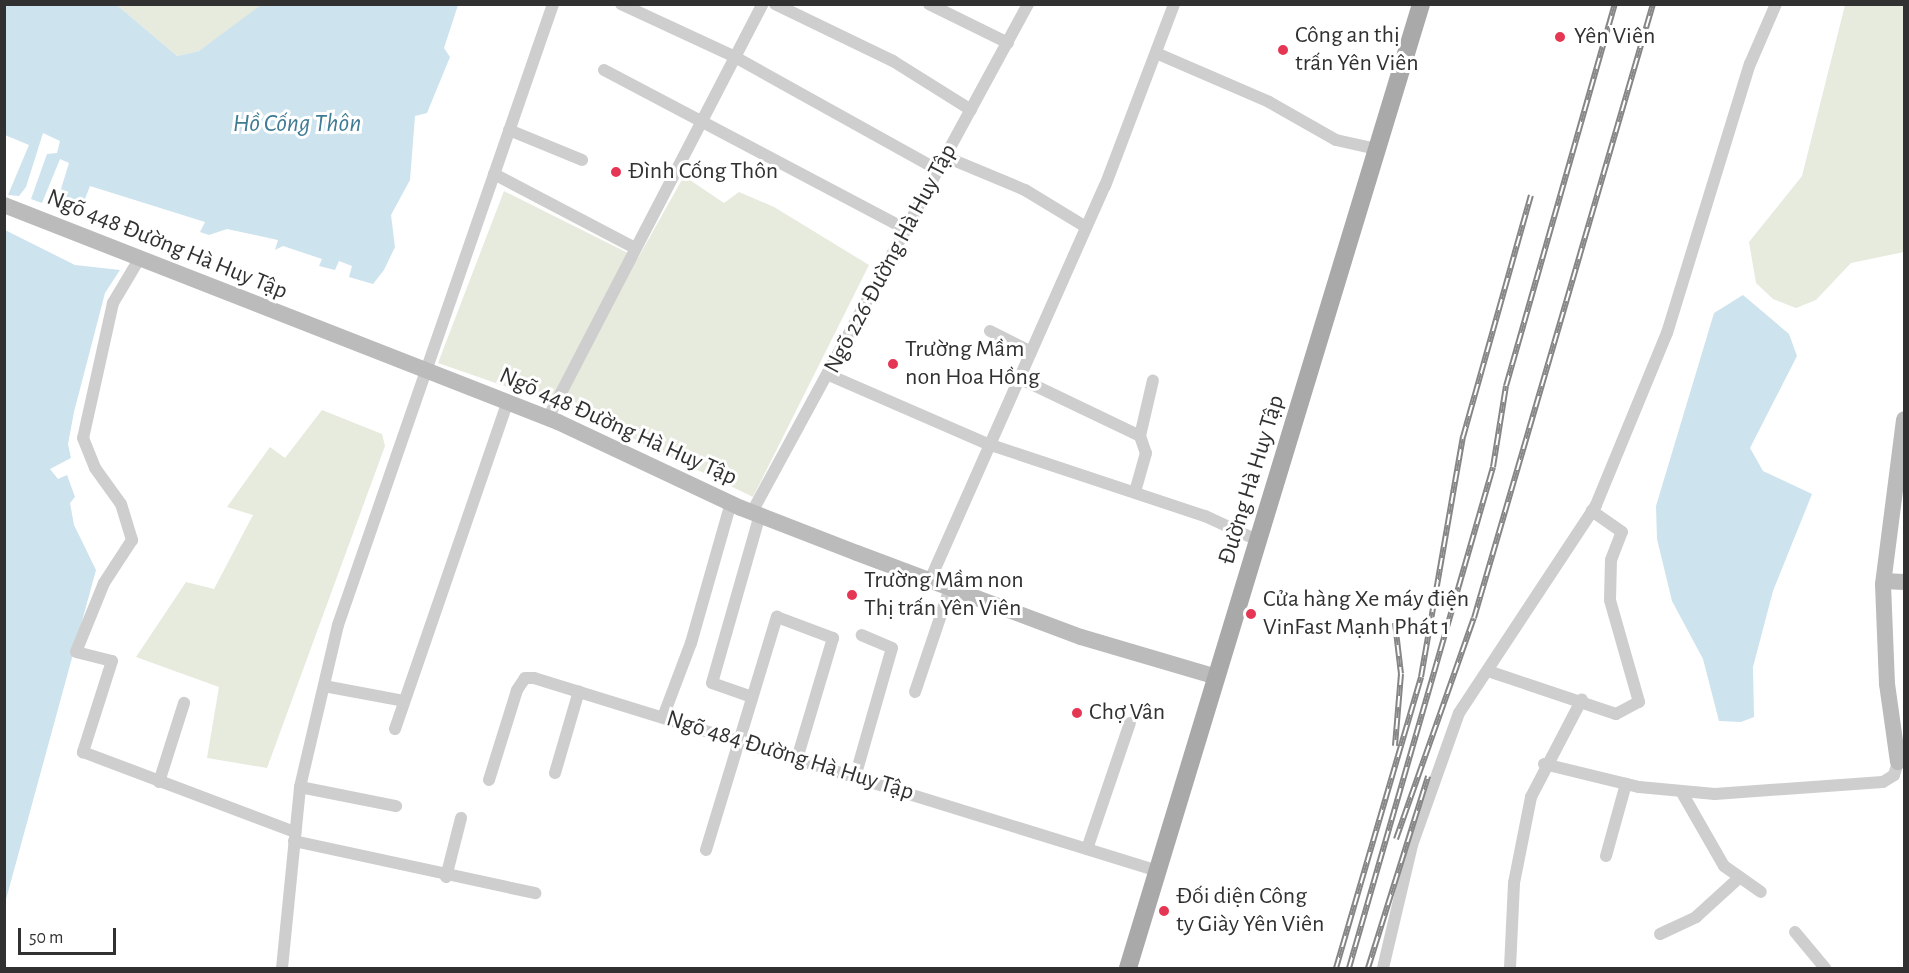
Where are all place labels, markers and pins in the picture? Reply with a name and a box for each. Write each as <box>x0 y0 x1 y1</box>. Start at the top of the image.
place label: Công an thị trấn Yên Viên <box>1295 22 1419 78</box>
place label: Yên Viên <box>1574 23 1655 51</box>
marker: Yên Viên <box>1551 28 1569 46</box>
marker: Công an thị trấn Yên Viên <box>1276 43 1290 57</box>
place label: Đình Cống Thôn <box>628 158 778 186</box>
marker: Đình Cống Thôn <box>609 165 623 179</box>
place label: Trường Mầm non Hoa Hồng <box>905 336 1040 392</box>
marker: Trường Mầm non Hoa Hồng <box>886 357 900 371</box>
place label: Trường Mầm non Thị trấn Yên Viên <box>864 567 1024 623</box>
place label: Cửa hàng Xe máy điện VinFast Mạnh Phát 1 <box>1263 586 1469 642</box>
marker: Trường Mầm non Thị trấn Yên Viên <box>845 588 859 602</box>
marker: Cửa hàng Xe máy điện VinFast Mạnh Phát 1 <box>1244 607 1258 621</box>
place label: Chợ Vân <box>1089 699 1165 727</box>
marker: Chợ Vân <box>1070 706 1084 720</box>
place label: Đối diện Công ty Giày Yên Viên <box>1176 883 1324 939</box>
marker: Đối diện Công ty Giày Yên Viên <box>1157 904 1171 918</box>

